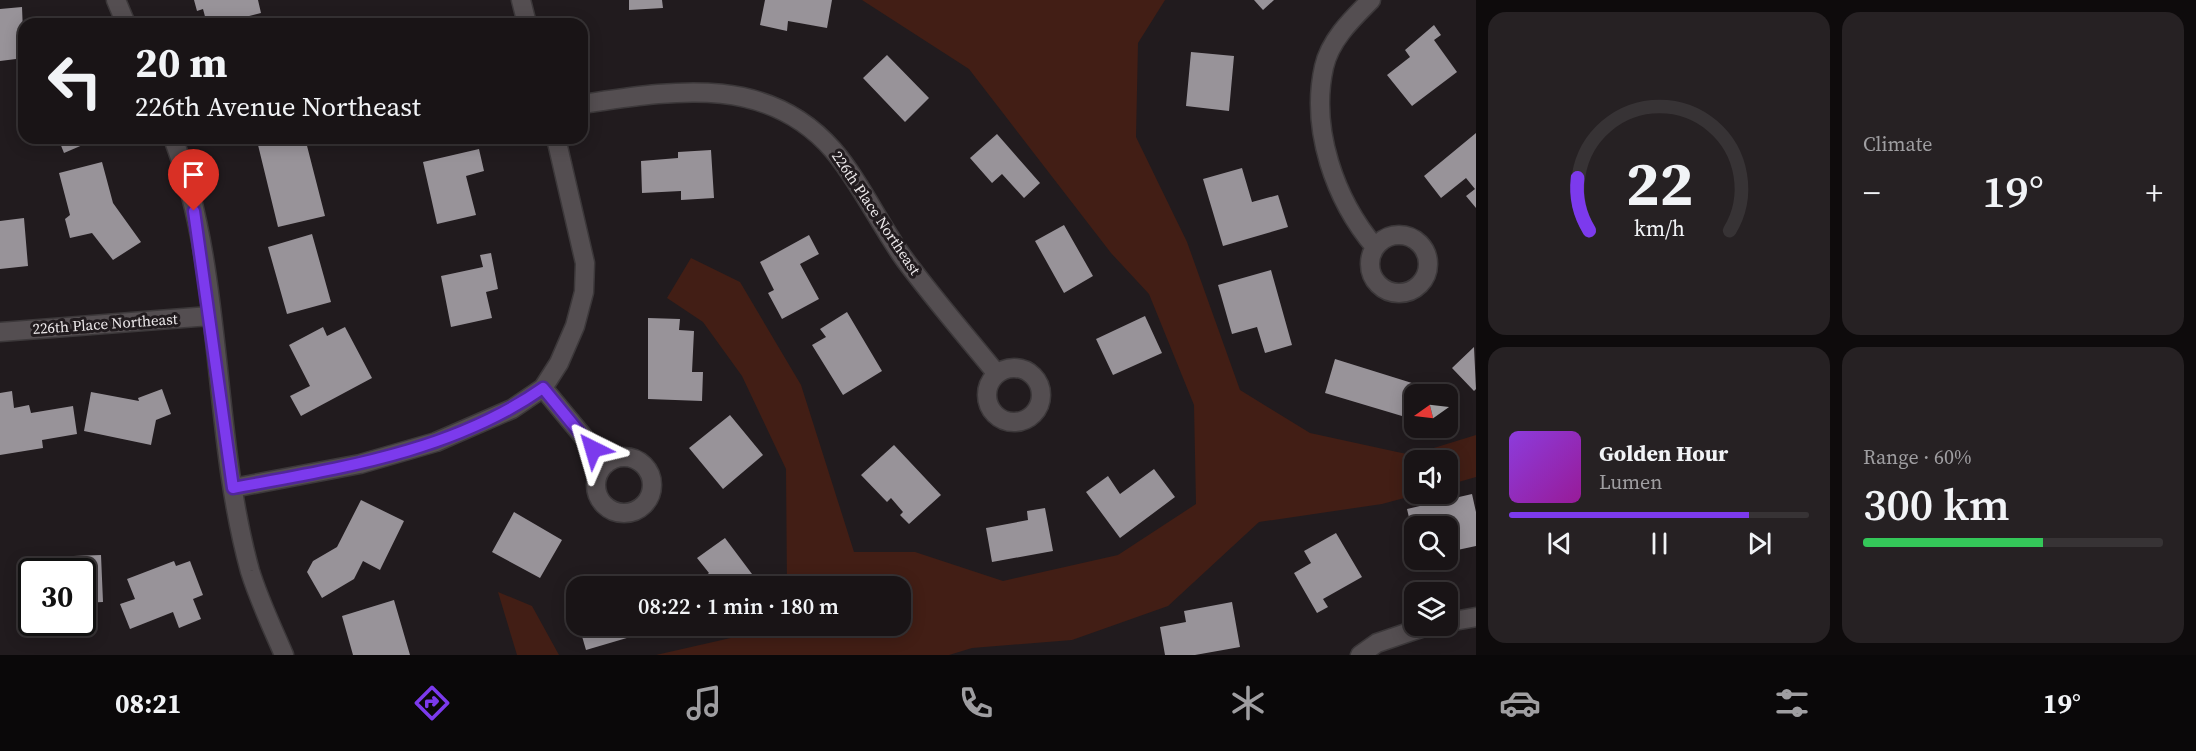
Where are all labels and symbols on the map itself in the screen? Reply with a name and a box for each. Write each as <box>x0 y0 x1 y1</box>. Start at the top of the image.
street label: 226th Place Northeast <box>827 147 926 279</box>
pin <box>168 149 219 211</box>
street label: 226th Place Northeast <box>32 308 178 339</box>
north arrow <box>1404 384 1458 438</box>
position arrow <box>561 417 625 481</box>
speed limit sign: 30 <box>18 558 96 636</box>

